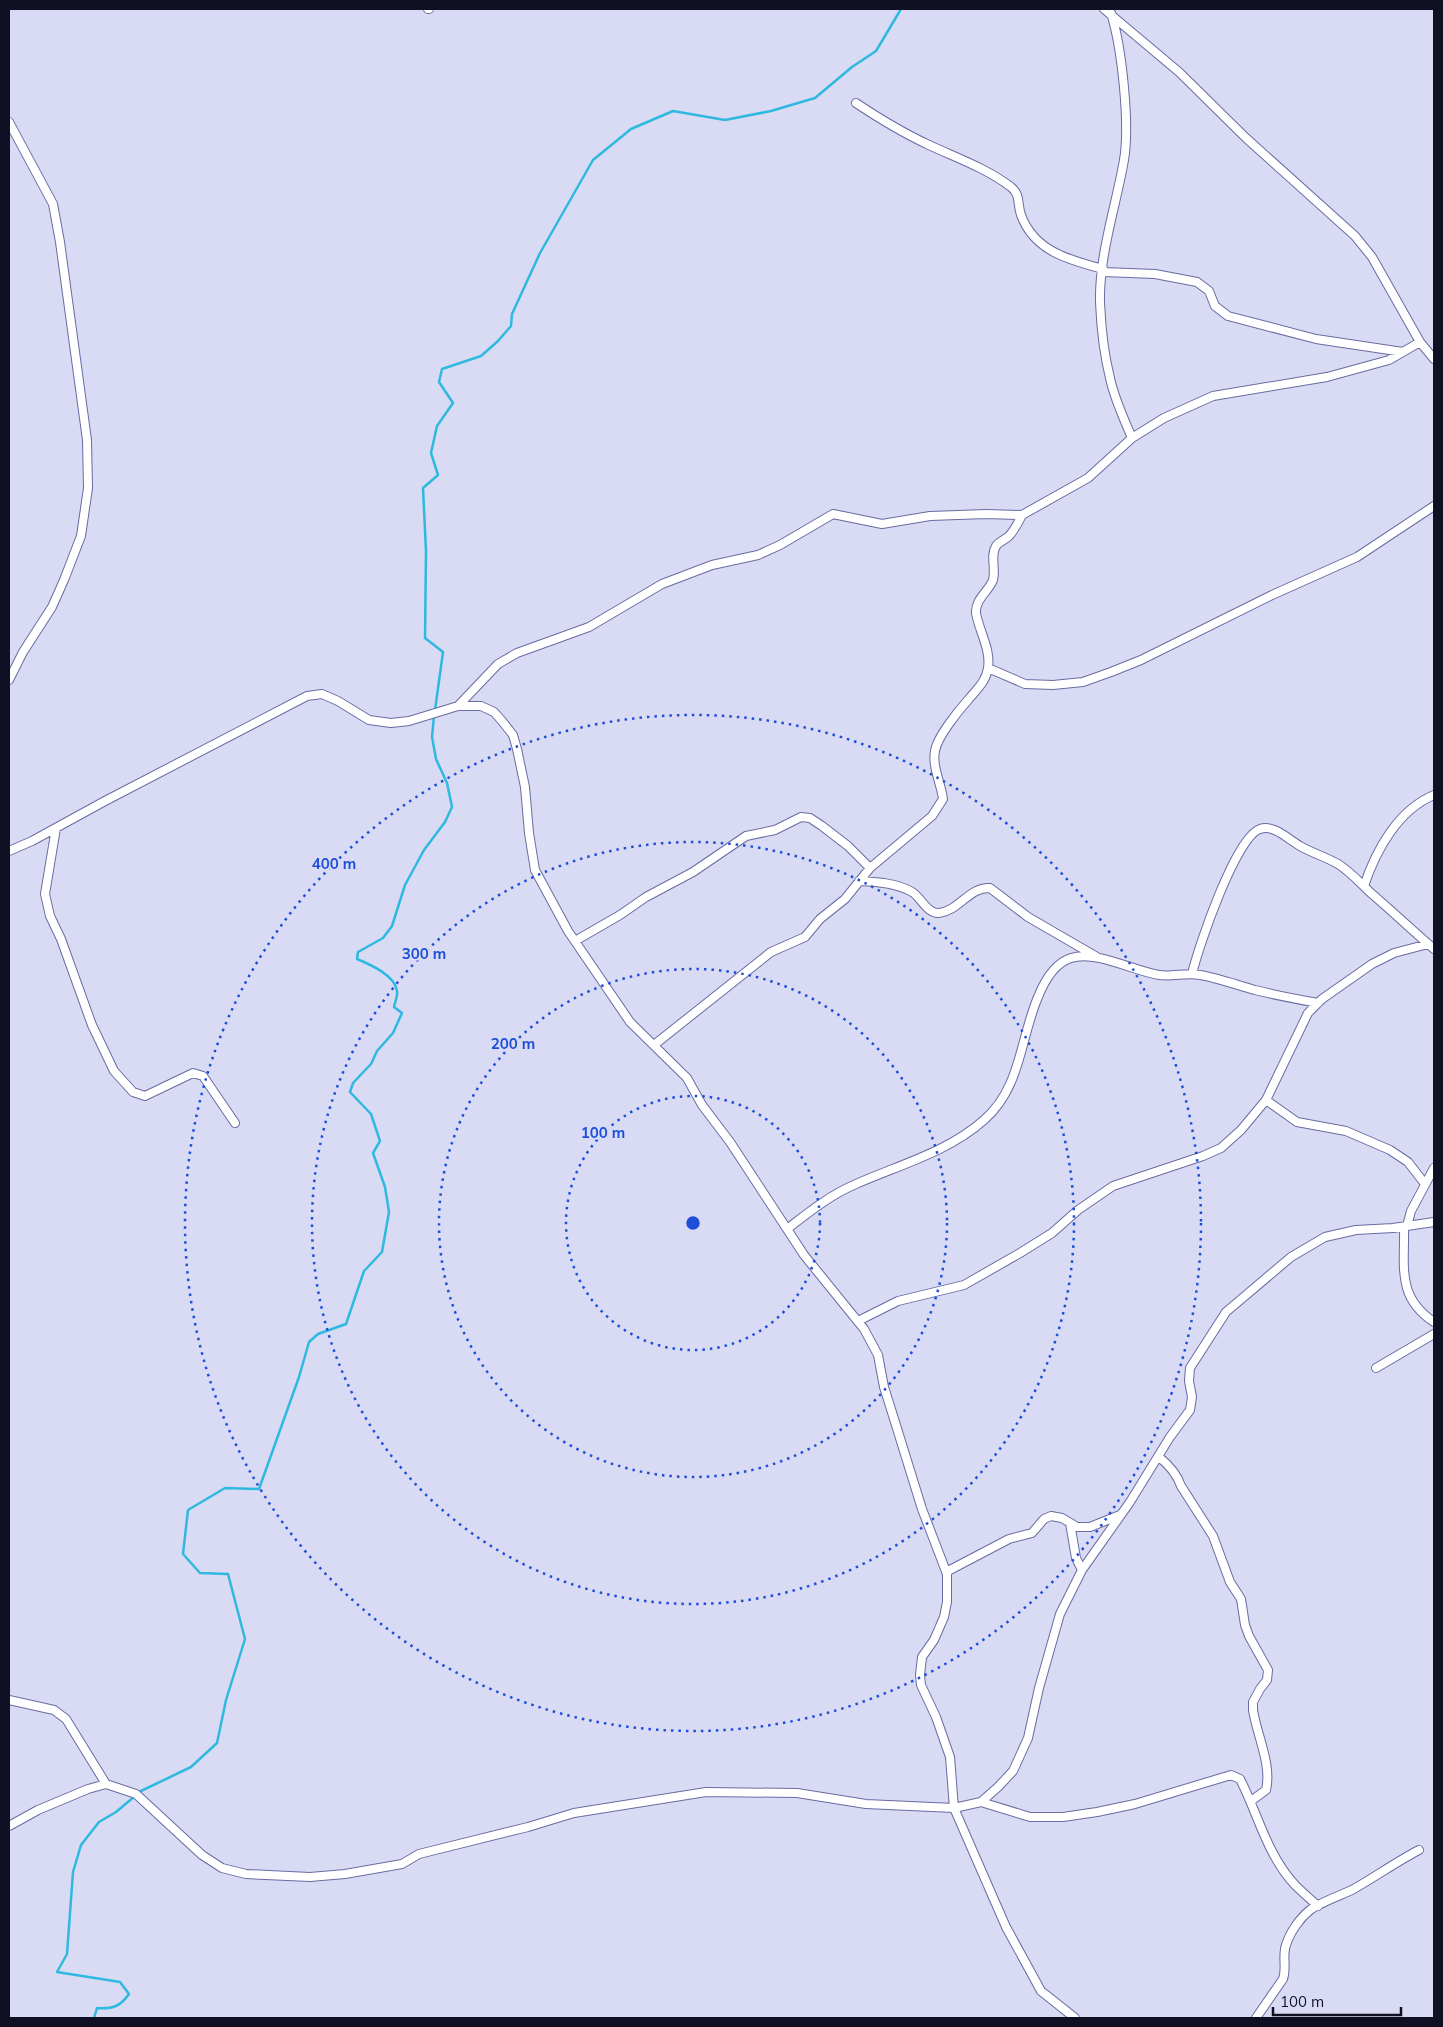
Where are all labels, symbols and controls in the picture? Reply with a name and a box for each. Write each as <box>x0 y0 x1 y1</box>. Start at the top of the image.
text: 400 m <box>312 854 356 873</box>
text: 300 m <box>402 944 446 963</box>
text: 200 m <box>491 1034 535 1053</box>
text: 100 m <box>581 1123 625 1142</box>
centre of rings <box>684 1214 702 1232</box>
scale bar <box>1273 1984 1400 2016</box>
text: 100 m <box>1280 1992 1324 2011</box>

